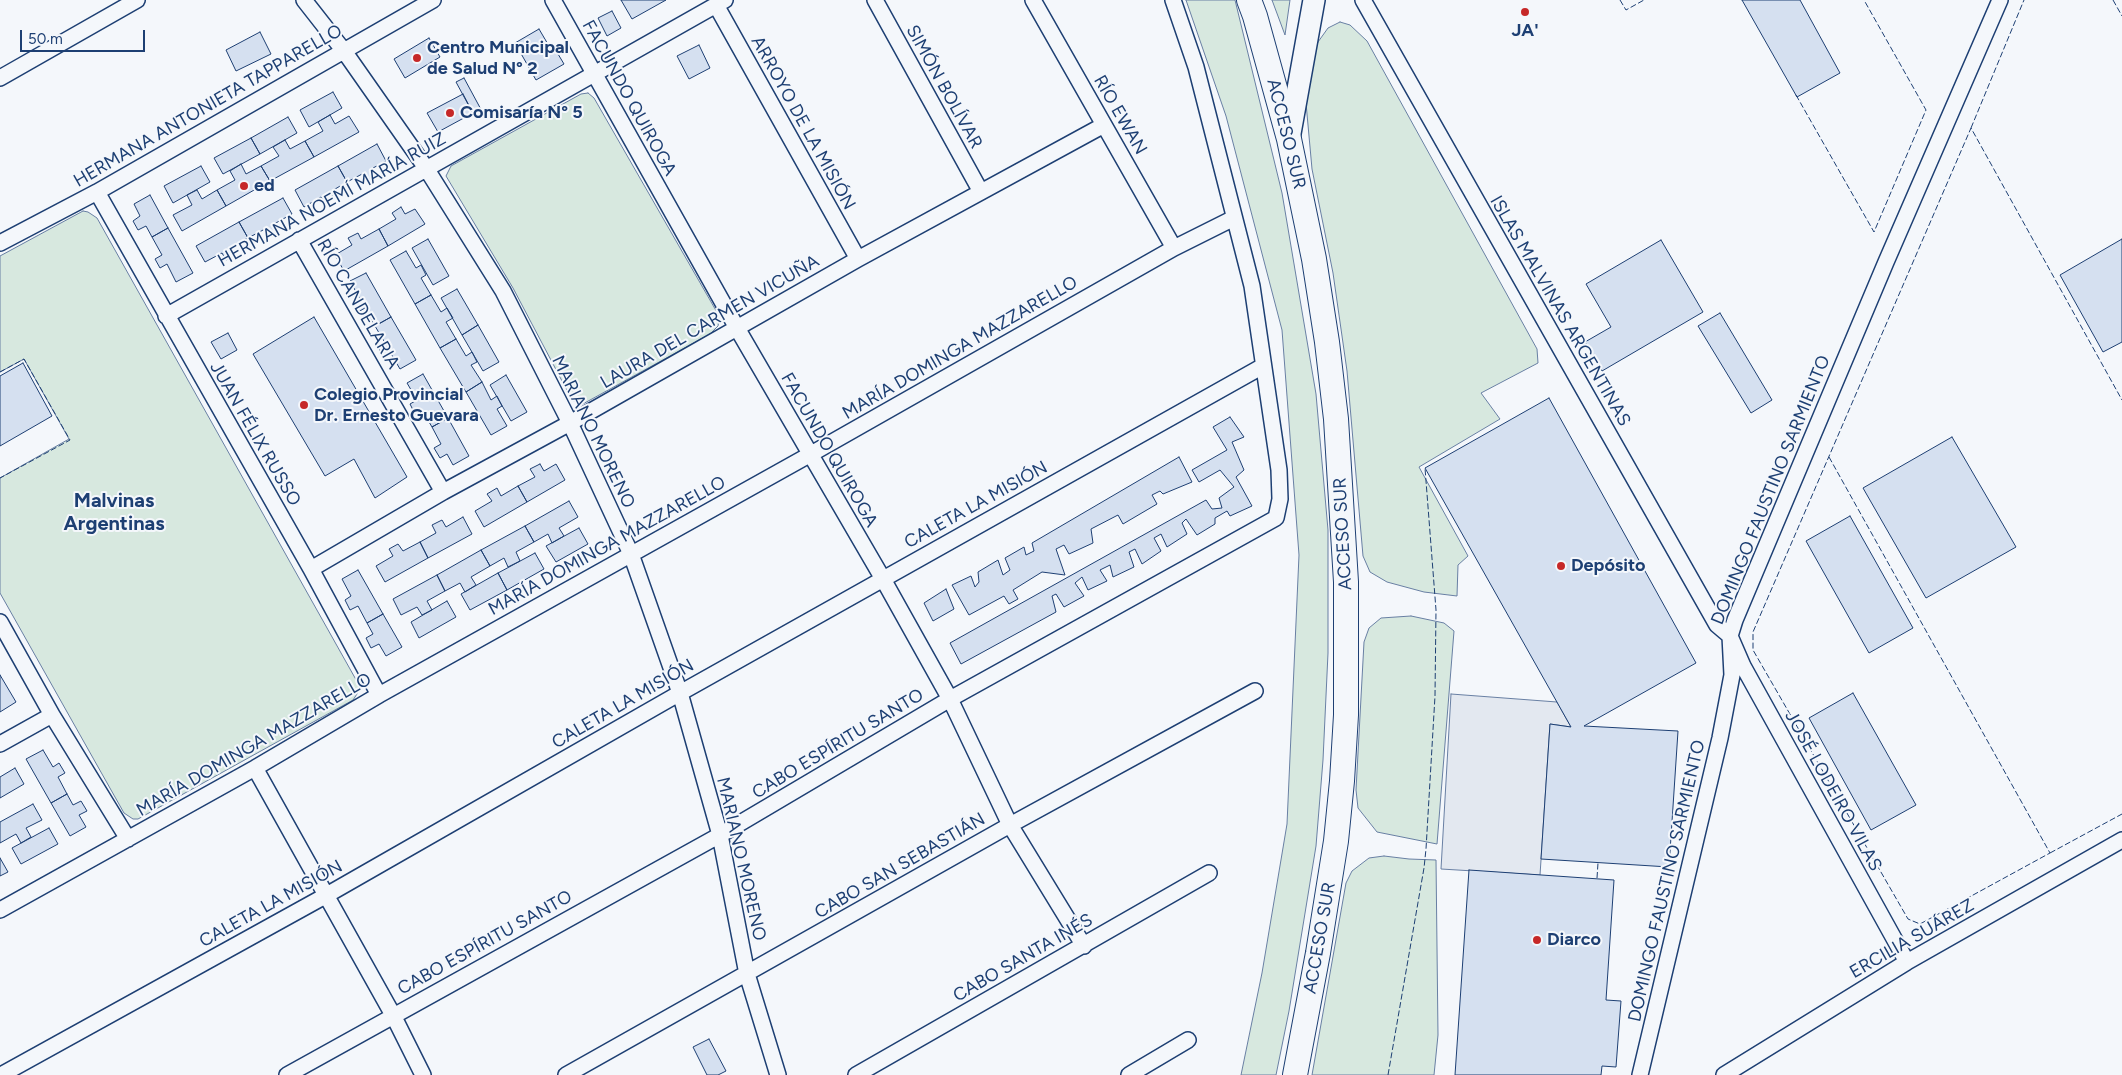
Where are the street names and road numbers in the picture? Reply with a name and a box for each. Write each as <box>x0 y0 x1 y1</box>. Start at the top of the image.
street label: FACUNDO QUIROGA <box>577 16 681 180</box>
street label: HERMANA ANTONIETA TAPPARELLO <box>70 20 346 192</box>
street label: SIMÓN BOLÍVAR <box>901 21 987 153</box>
street label: ARROYO DE LA MISIÓN <box>746 32 860 214</box>
street label: RÍO EWAN <box>1089 71 1151 159</box>
street label: ACCESO SUR <box>1262 77 1310 191</box>
street label: HERMANA NOEMÍ MARÍA RUIZ <box>214 128 450 272</box>
street label: ISLAS MALVINAS ARGENTINAS <box>1485 192 1635 430</box>
street label: RÍO CANDELARIA <box>312 235 404 373</box>
street label: LAURA DEL CARMEN VICUÑA <box>597 250 823 394</box>
street label: MARÍA DOMINGA MAZZARELLO <box>839 272 1081 424</box>
street label: MARIANO MORENO <box>547 352 639 512</box>
street label: DOMINGO FAUSTINO SARMIENTO <box>1707 352 1835 628</box>
street label: JUAN FÉLIX RUSSO <box>205 358 305 510</box>
street label: FACUNDO QUIROGA <box>776 369 882 531</box>
street label: CALETA LA MISIÓN <box>901 457 1051 553</box>
street label: MARÍA DOMINGA MAZZARELLO <box>485 472 729 620</box>
street label: ACCESO SUR <box>1329 477 1357 591</box>
street label: CALETA LA MISIÓN <box>548 655 698 753</box>
street label: MARÍA DOMINGA MAZZARELLO <box>133 669 375 821</box>
street label: CABO ESPÍRITU SANTO <box>748 684 928 804</box>
street label: JOSÉ LODEIRO VILAS <box>1780 707 1886 875</box>
street label: DOMINGO FAUSTINO SARMIENTO <box>1624 738 1710 1024</box>
street label: MARIANO MORENO <box>712 775 770 943</box>
street label: CABO SAN SEBASTIÁN <box>811 808 989 924</box>
street label: CALETA LA MISIÓN <box>196 856 346 952</box>
street label: ACCESO SUR <box>1300 881 1340 995</box>
street label: CABO ESPÍRITU SANTO <box>394 886 576 1000</box>
street label: ERCILIA SUÁREZ <box>1846 895 1978 983</box>
street label: CABO SANTA INÉS <box>949 909 1097 1007</box>

